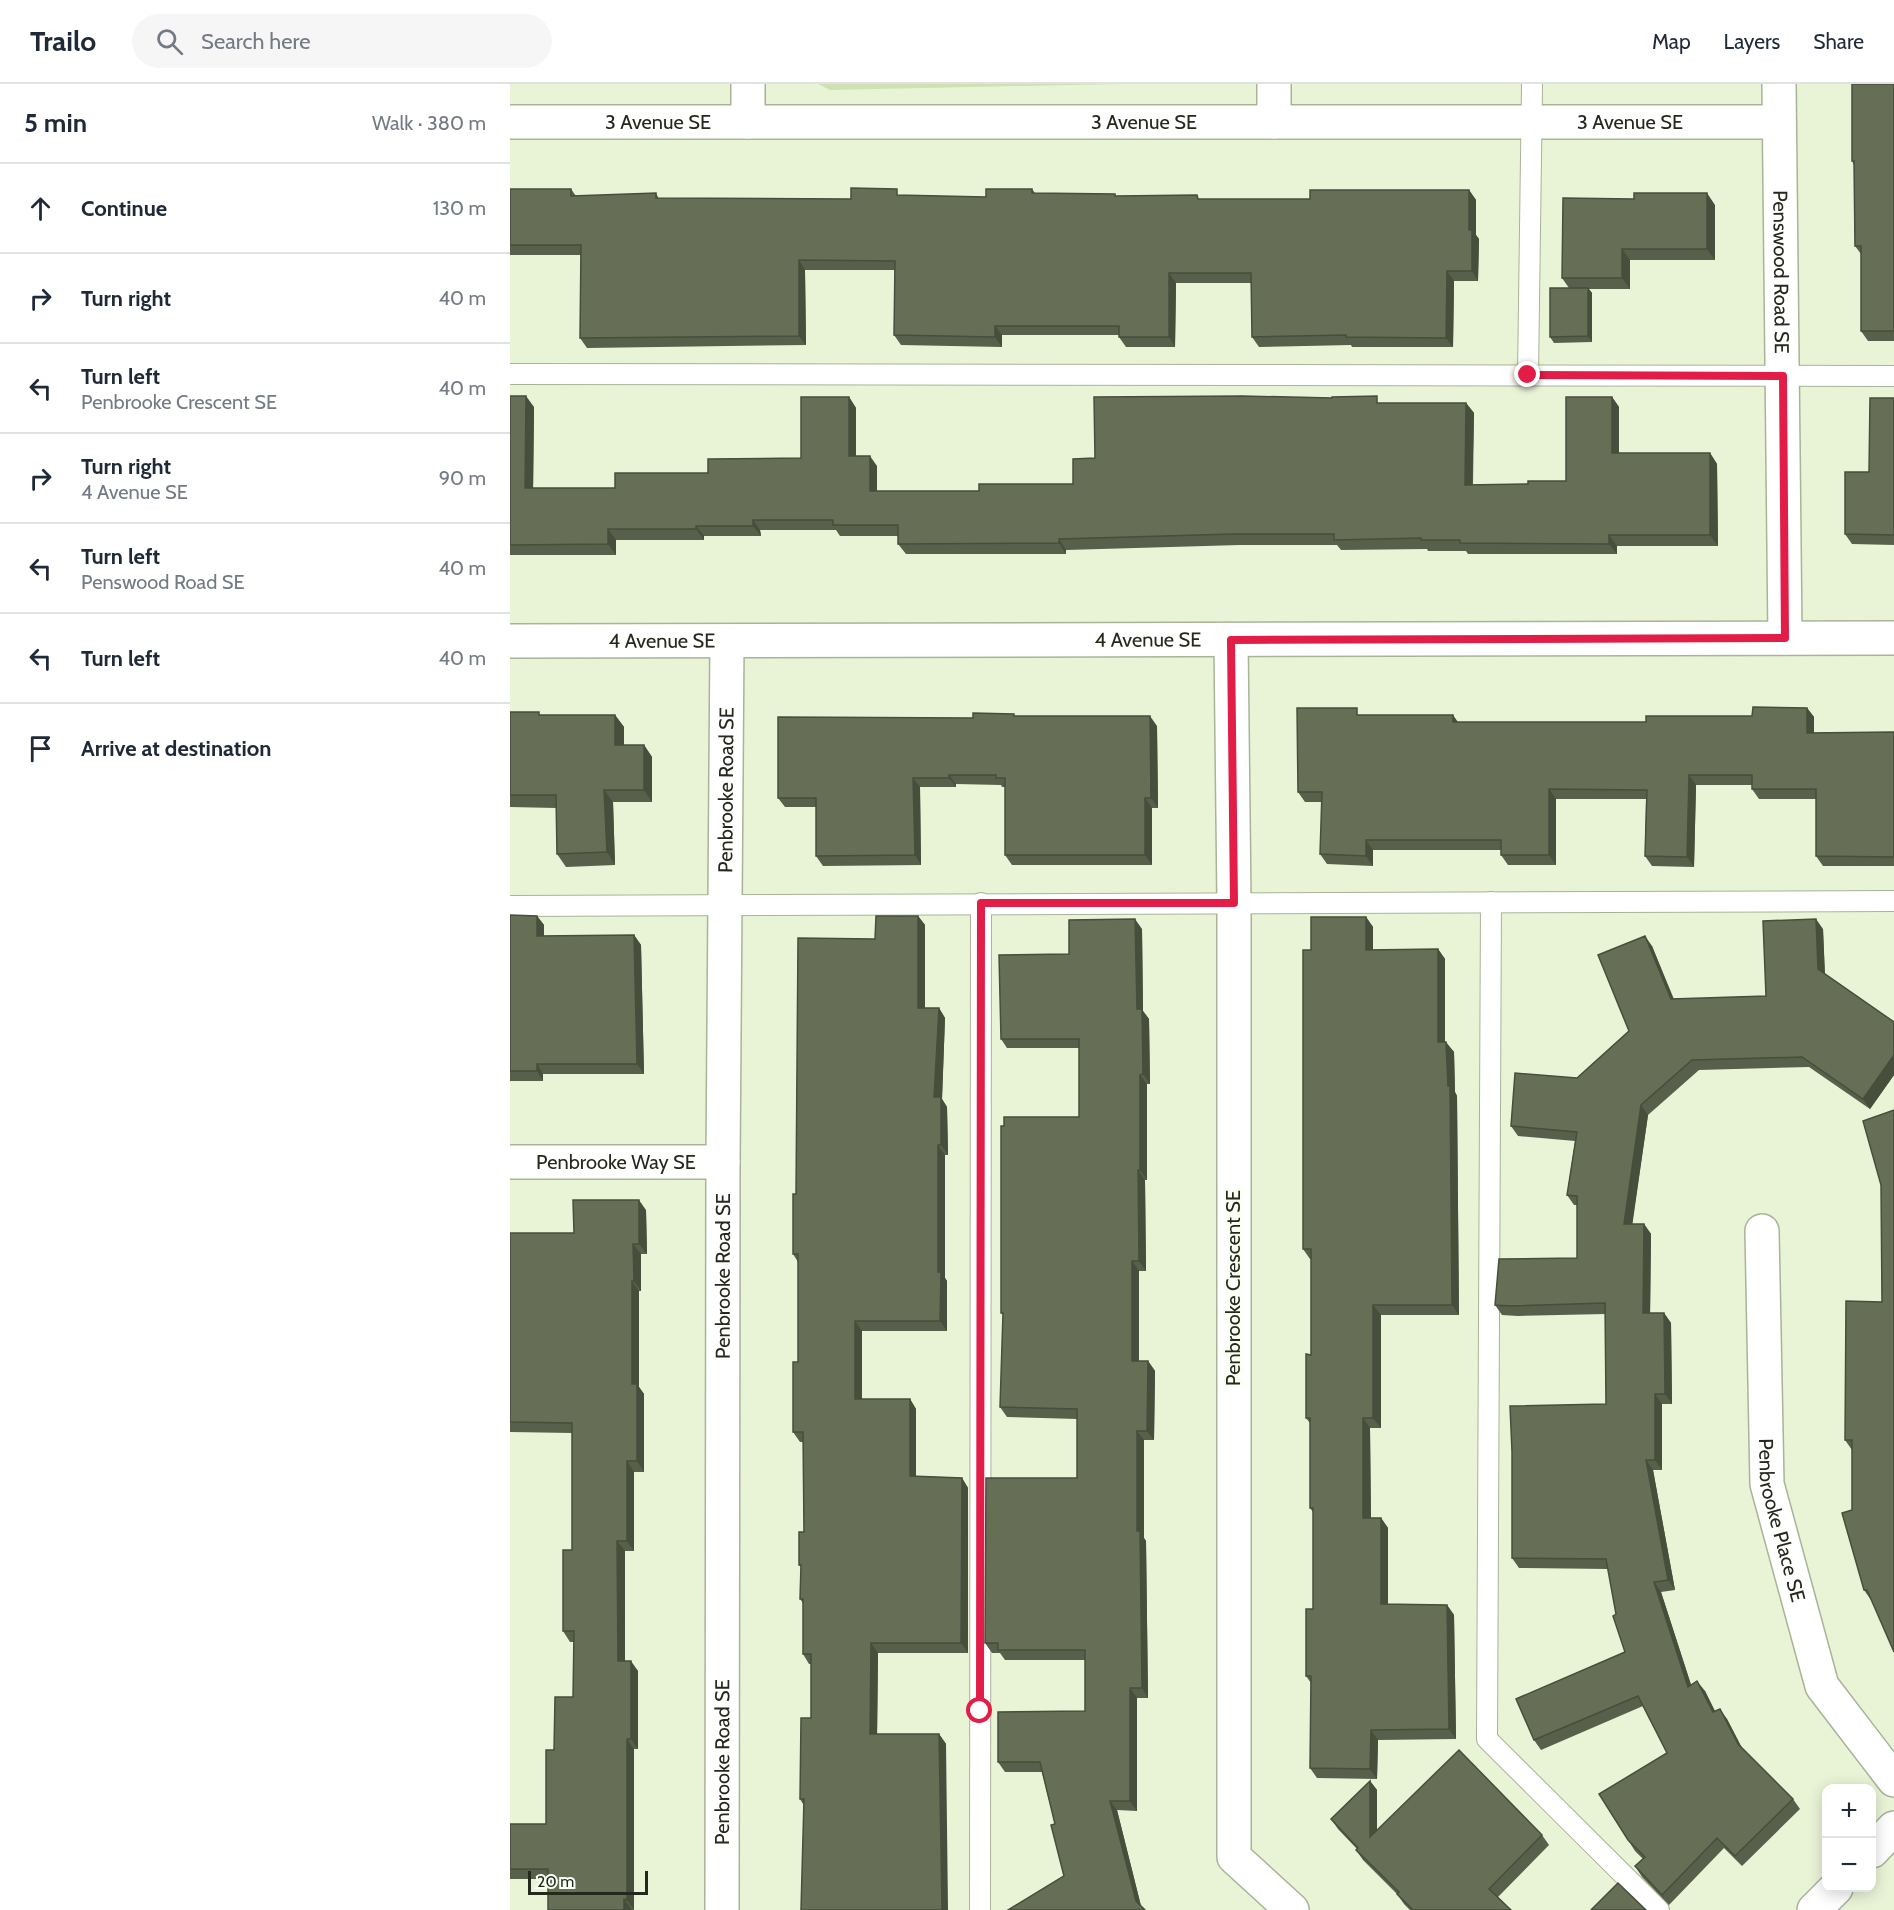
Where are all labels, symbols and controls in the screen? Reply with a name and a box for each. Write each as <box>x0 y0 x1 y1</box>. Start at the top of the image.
search box <box>132 14 552 68</box>
text: Trailo <box>30 24 96 58</box>
icon: search <box>153 25 186 58</box>
text: Search here <box>201 28 310 55</box>
text: Map <box>1652 29 1691 54</box>
text: Layers <box>1724 29 1780 54</box>
text: Share <box>1813 29 1864 54</box>
text: 5 min <box>24 107 87 139</box>
street label: 3 Avenue SE <box>605 110 711 134</box>
street label: 3 Avenue SE <box>1091 110 1197 134</box>
street label: 3 Avenue SE <box>1577 110 1683 134</box>
text: Walk · 380 m <box>372 111 486 135</box>
street label: Penswood Road SE <box>1768 190 1794 354</box>
icon: ahead <box>24 192 57 225</box>
text: Continue <box>81 195 167 222</box>
text: 130 m <box>433 196 486 220</box>
icon: right <box>24 282 57 315</box>
text: Turn right <box>81 285 171 312</box>
text: 40 m <box>438 286 486 310</box>
route end <box>1514 361 1540 387</box>
text: Turn left <box>81 363 160 390</box>
icon: left <box>24 372 57 405</box>
text: 40 m <box>438 376 486 400</box>
text: Penbrooke Crescent SE <box>81 390 277 414</box>
text: Turn right <box>81 453 171 480</box>
icon: right <box>24 462 57 495</box>
text: 90 m <box>439 466 486 490</box>
text: 4 Avenue SE <box>81 480 188 504</box>
text: Turn left <box>81 543 160 570</box>
icon: left <box>24 552 57 585</box>
text: 40 m <box>438 556 486 580</box>
text: Penswood Road SE <box>81 570 245 594</box>
street label: 4 Avenue SE <box>1095 628 1201 652</box>
street label: 4 Avenue SE <box>609 629 715 653</box>
icon: left <box>24 642 57 675</box>
text: Turn left <box>81 645 160 672</box>
text: 40 m <box>438 646 486 670</box>
street label: Penbrooke Road SE <box>713 707 738 873</box>
icon: arrive <box>24 732 57 765</box>
text: Arrive at destination <box>81 735 271 762</box>
street label: Penbrooke Way SE <box>536 1150 696 1174</box>
street label: Penbrooke Crescent SE <box>1221 1190 1245 1386</box>
street label: Penbrooke Road SE <box>711 1193 735 1359</box>
street label: Penbrooke Place SE <box>1754 1438 1811 1604</box>
street label: Penbrooke Road SE <box>710 1679 734 1845</box>
route start <box>966 1697 992 1723</box>
map controls <box>1822 1784 1876 1892</box>
button: + <box>1822 1784 1876 1838</box>
button: − <box>1822 1838 1876 1892</box>
scale bar <box>528 1868 648 1896</box>
text: 20 m <box>537 1872 574 1891</box>

